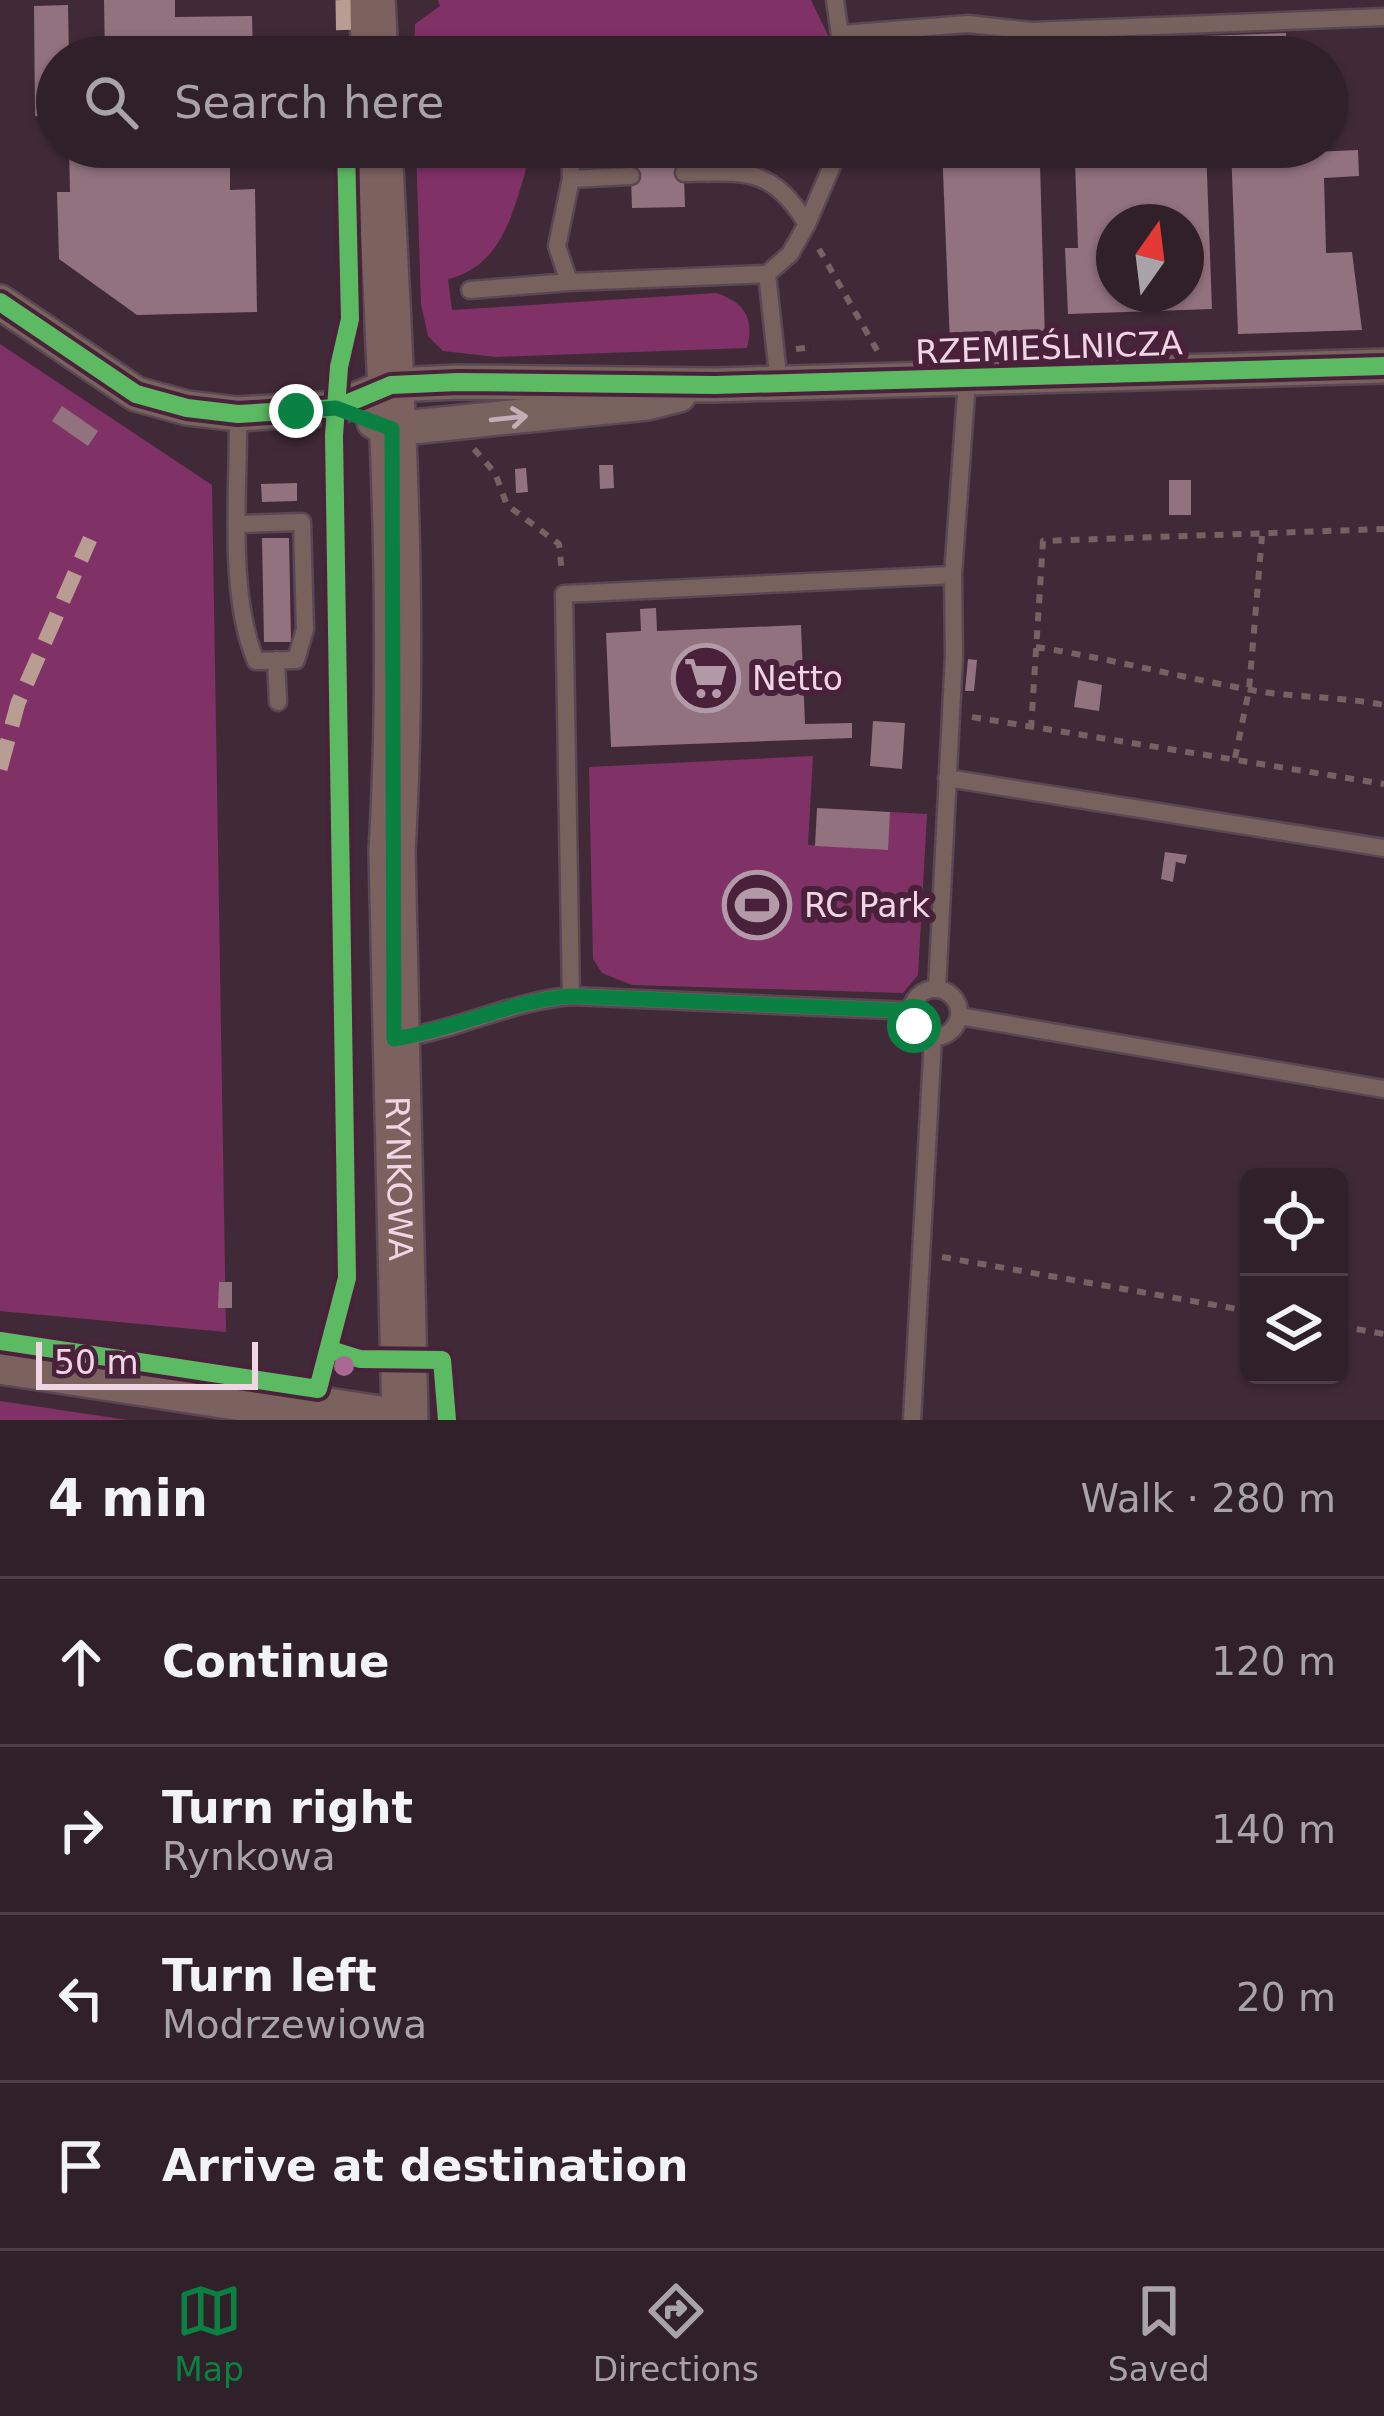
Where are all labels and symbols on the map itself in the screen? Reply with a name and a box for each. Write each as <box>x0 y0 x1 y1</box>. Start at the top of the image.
north arrow <box>1096 204 1204 312</box>
street label: RZEMIEŚLNICZA <box>915 322 1184 372</box>
route end <box>269 384 323 438</box>
one-way arrow <box>489 406 528 429</box>
supermarket icon: Netto <box>671 643 741 713</box>
place label: Netto <box>752 659 843 698</box>
sports icon: RC Park <box>722 870 792 940</box>
place label: RC Park <box>804 886 931 925</box>
route start <box>887 999 941 1053</box>
street label: RYNKOWA <box>378 1096 420 1262</box>
scale bar <box>36 1336 258 1389</box>

